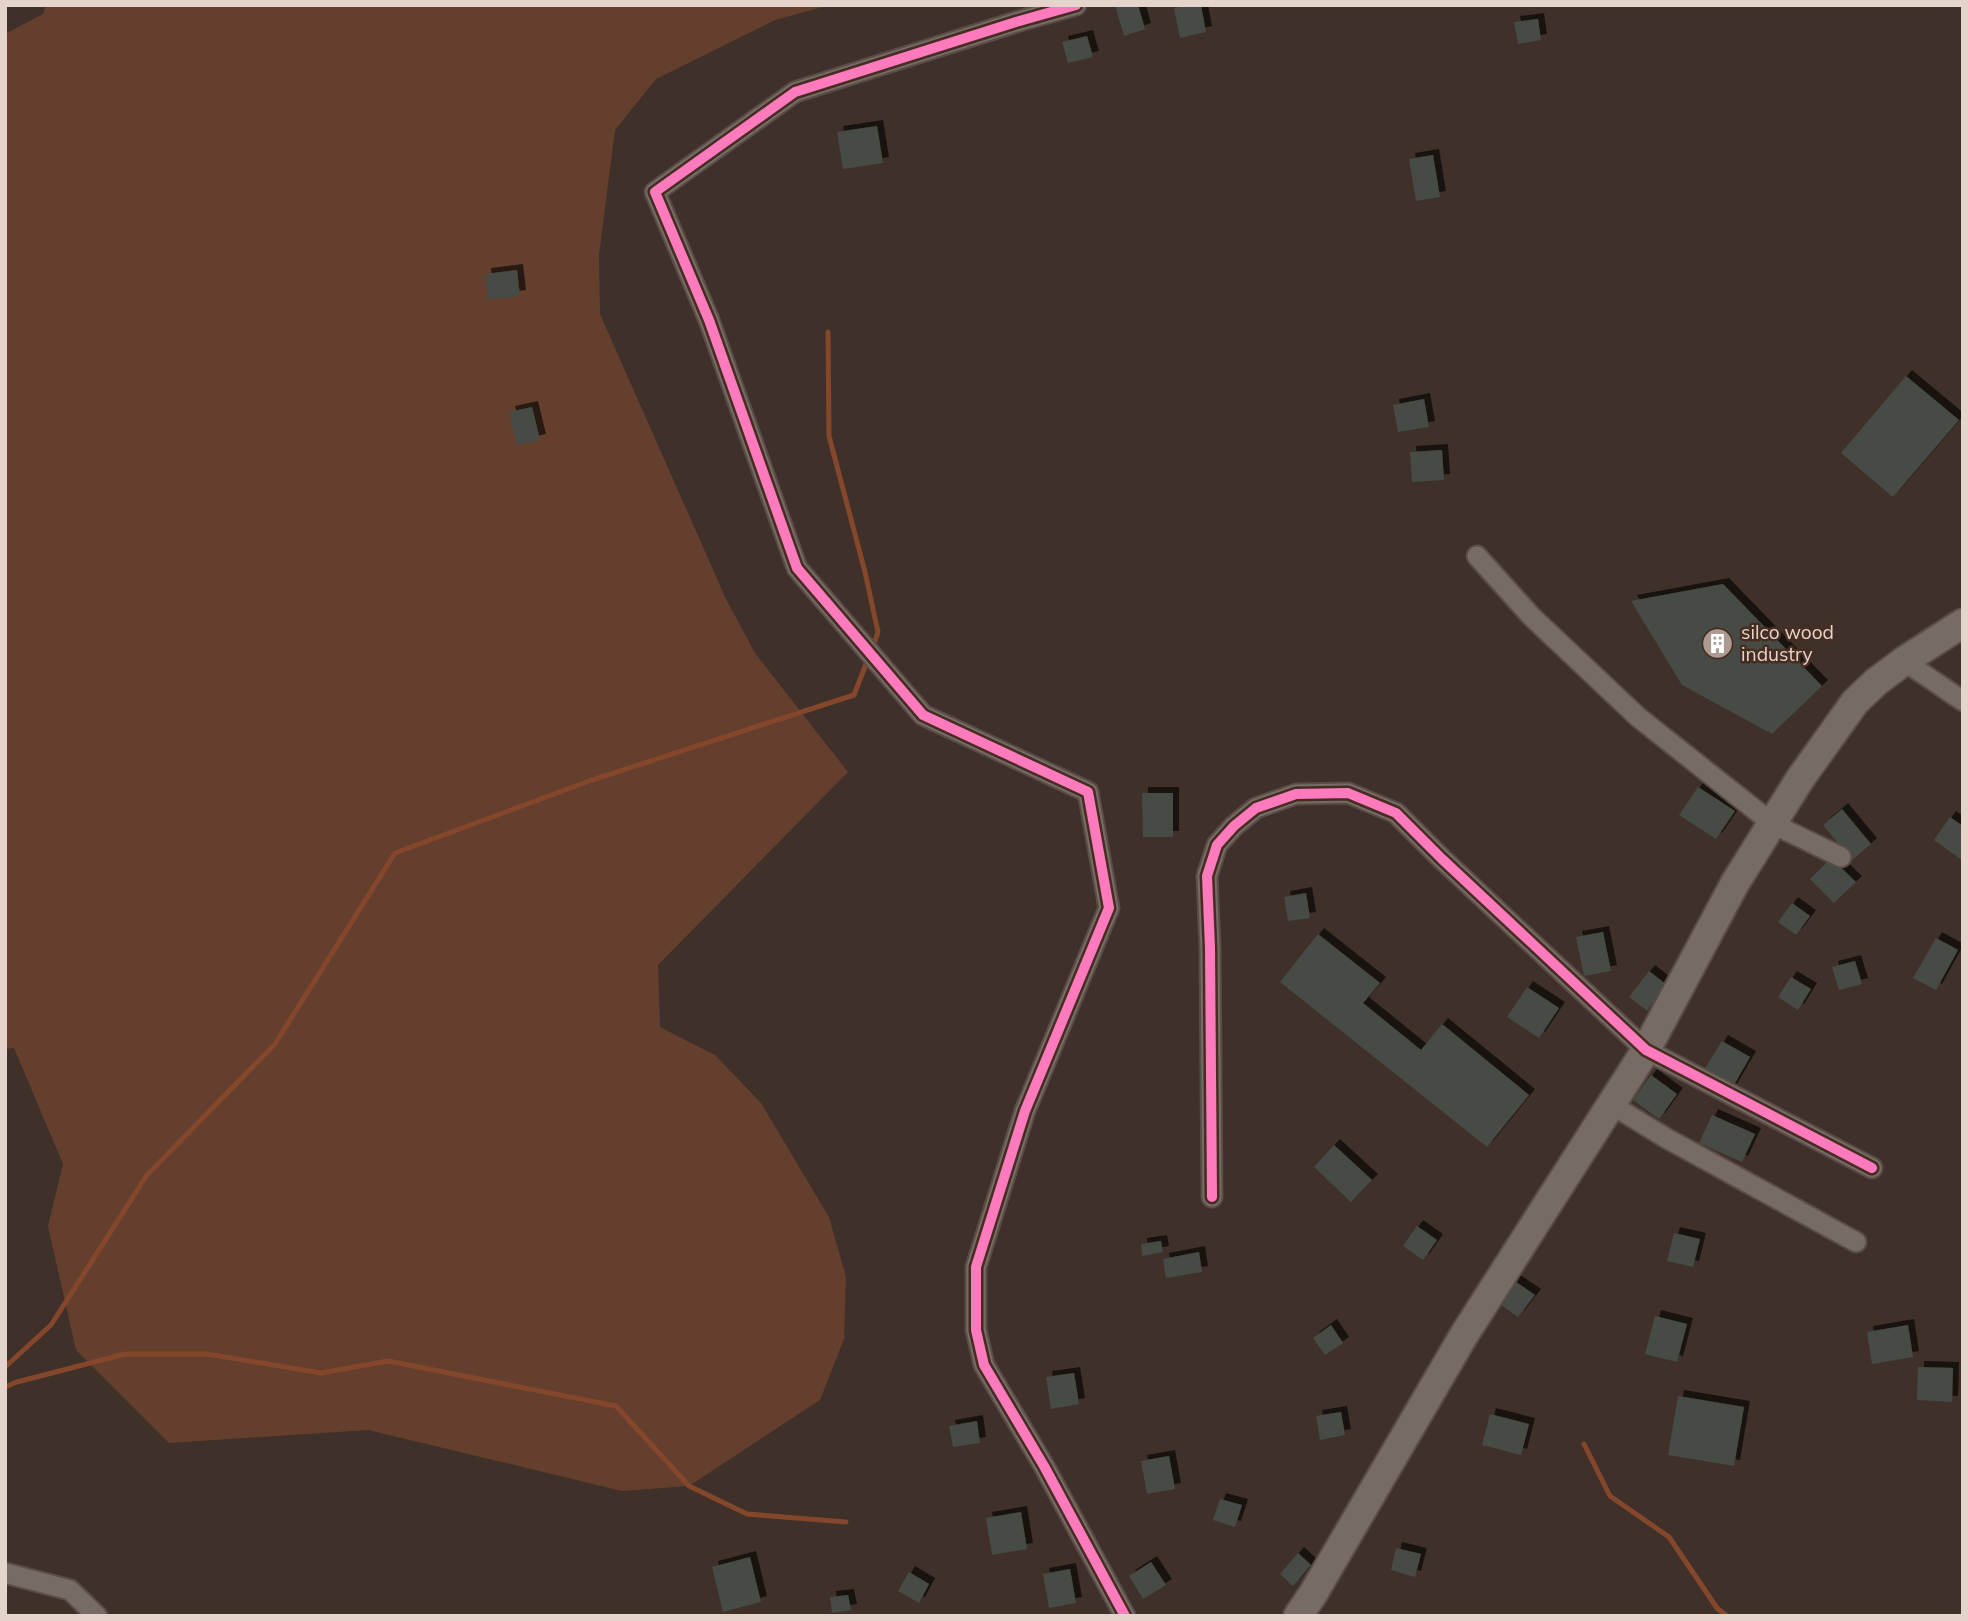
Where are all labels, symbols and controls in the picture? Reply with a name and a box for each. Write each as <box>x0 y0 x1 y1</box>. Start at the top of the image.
place label: silco wood industry <box>1741 620 1834 666</box>
building icon: silco wood industry <box>1701 626 1735 660</box>

